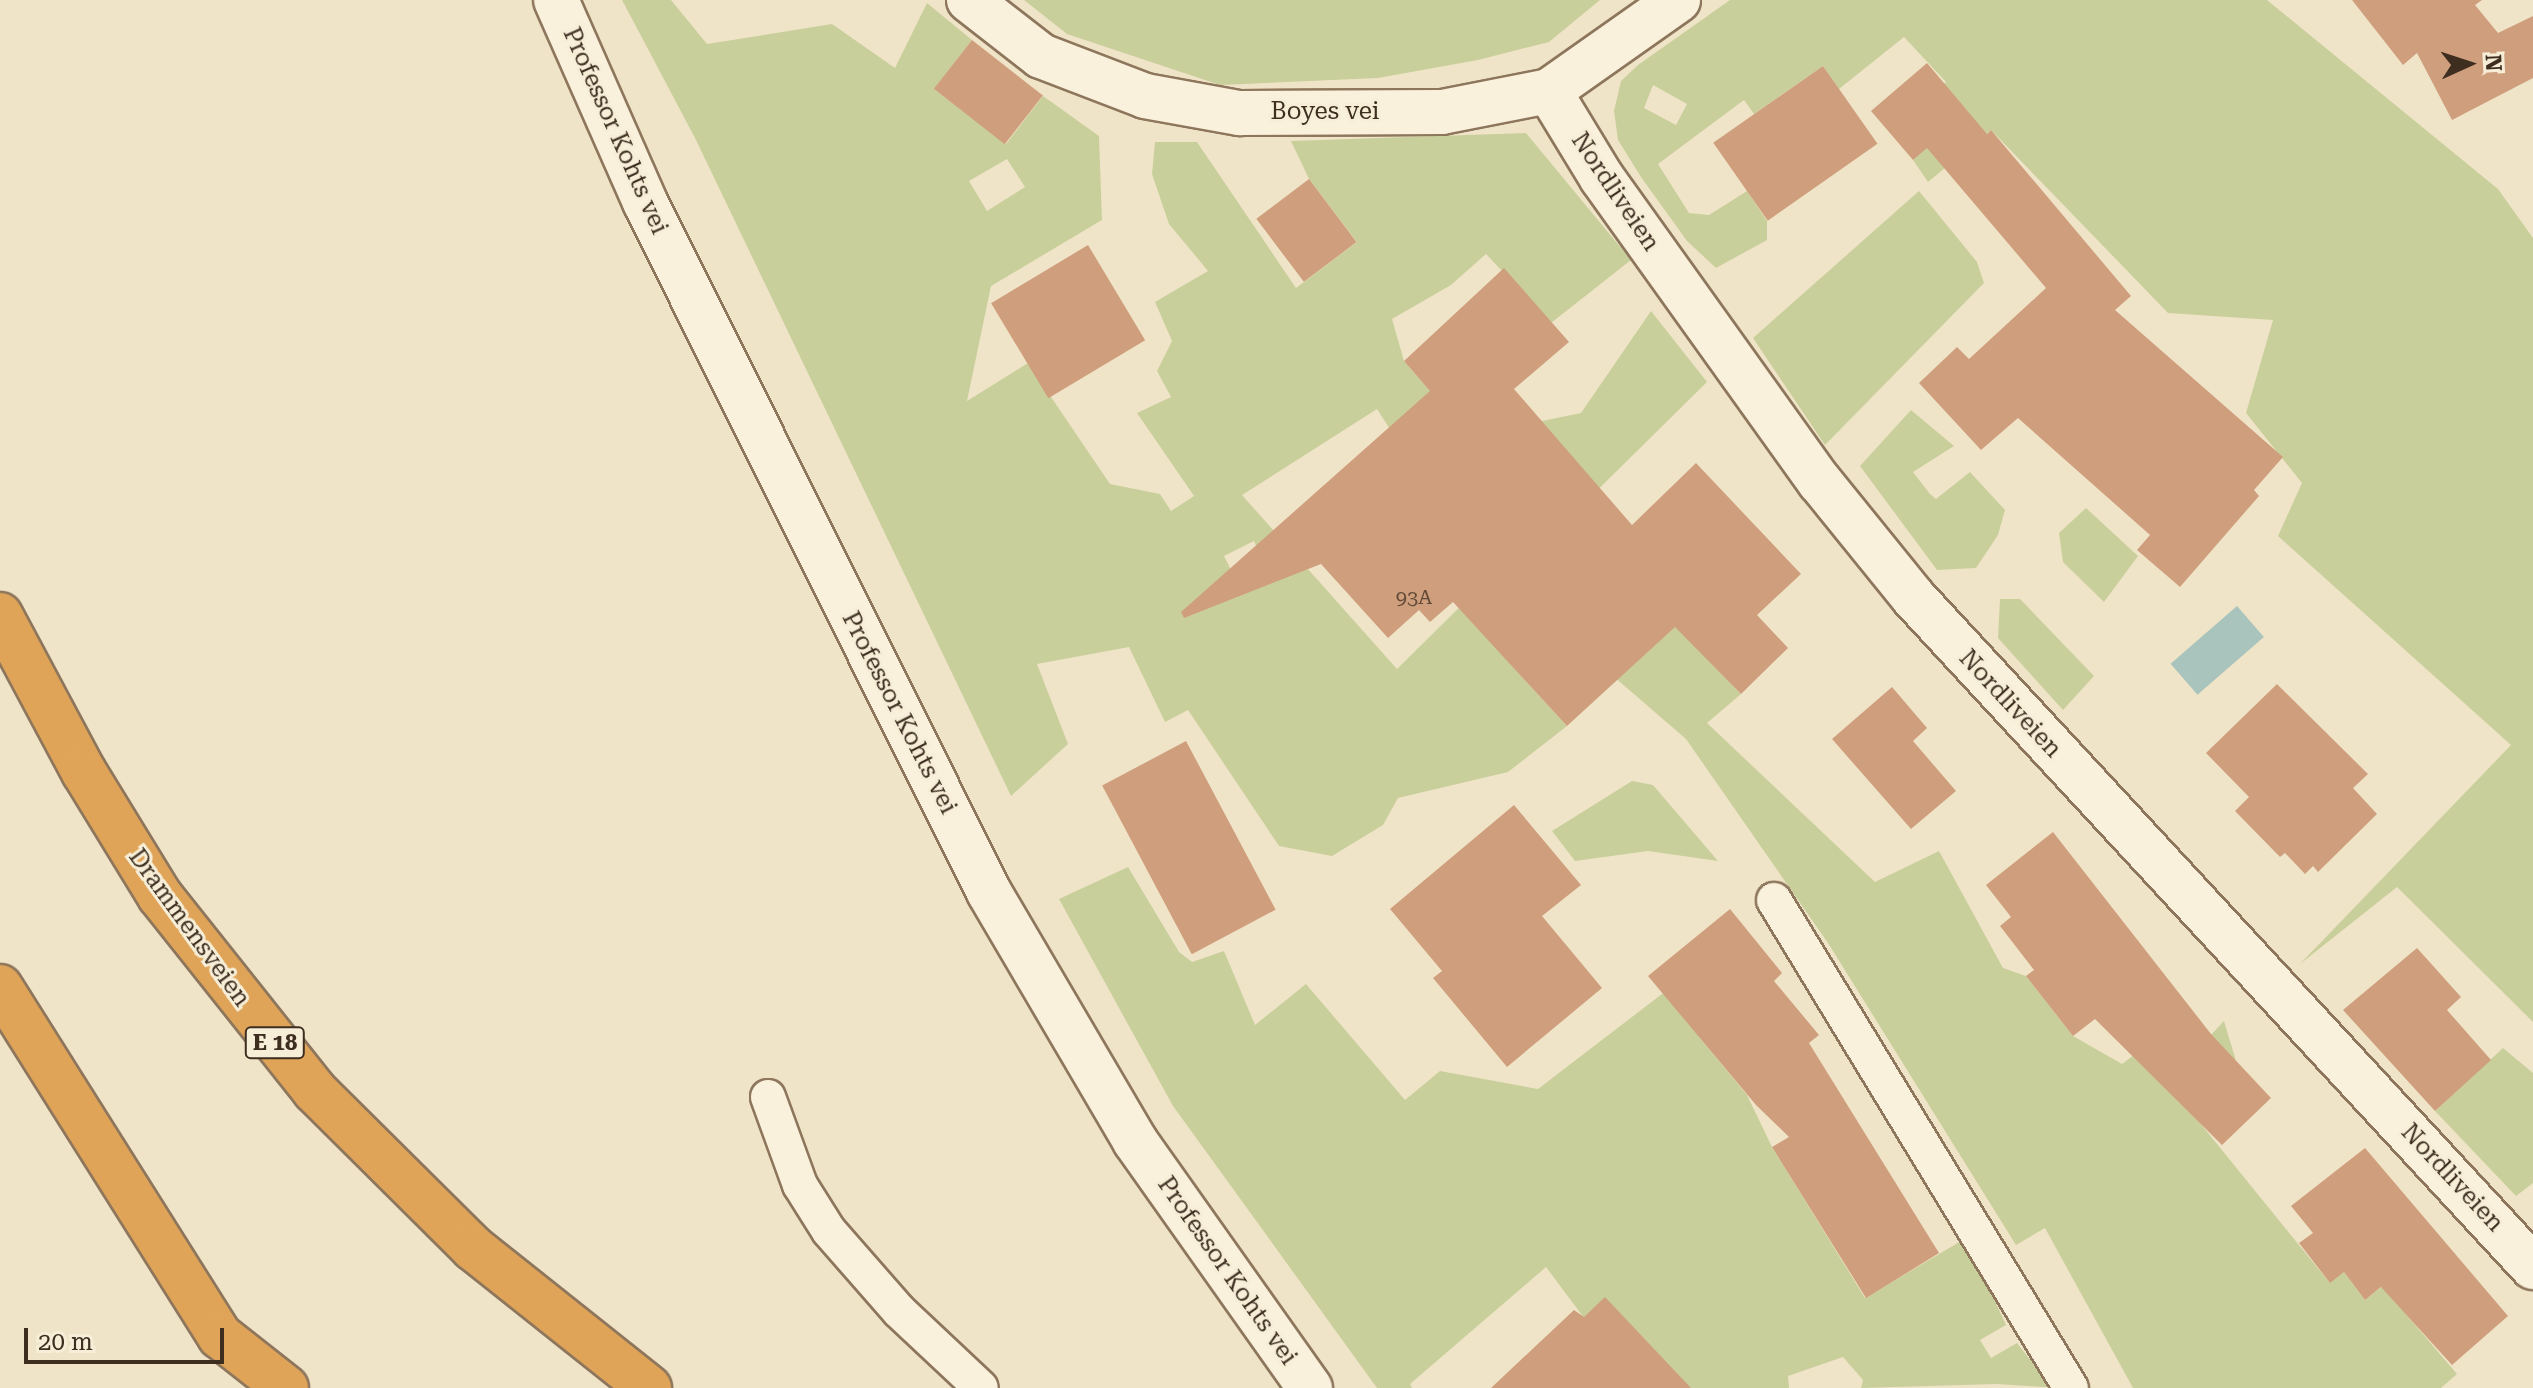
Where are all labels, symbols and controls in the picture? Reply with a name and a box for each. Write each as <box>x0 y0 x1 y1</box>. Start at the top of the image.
street label: Professor Kohts vei <box>556 23 674 239</box>
north arrow <box>2429 24 2509 104</box>
text: N <box>2481 54 2506 72</box>
street label: Boyes vei <box>1270 98 1380 126</box>
street label: Nordliveien <box>1565 127 1665 257</box>
house number: 93A <box>1396 585 1432 609</box>
street label: Professor Kohts vei <box>836 607 962 819</box>
street label: Nordliveien <box>1953 644 2067 764</box>
street label: Drammensveien <box>122 844 256 1012</box>
road number: E 18 <box>243 1025 307 1061</box>
street label: Nordliveien <box>2395 1118 2509 1238</box>
street label: Professor Kohts vei <box>1151 1171 1303 1371</box>
scale bar <box>28 1312 228 1362</box>
text: 20 m <box>38 1328 93 1356</box>

